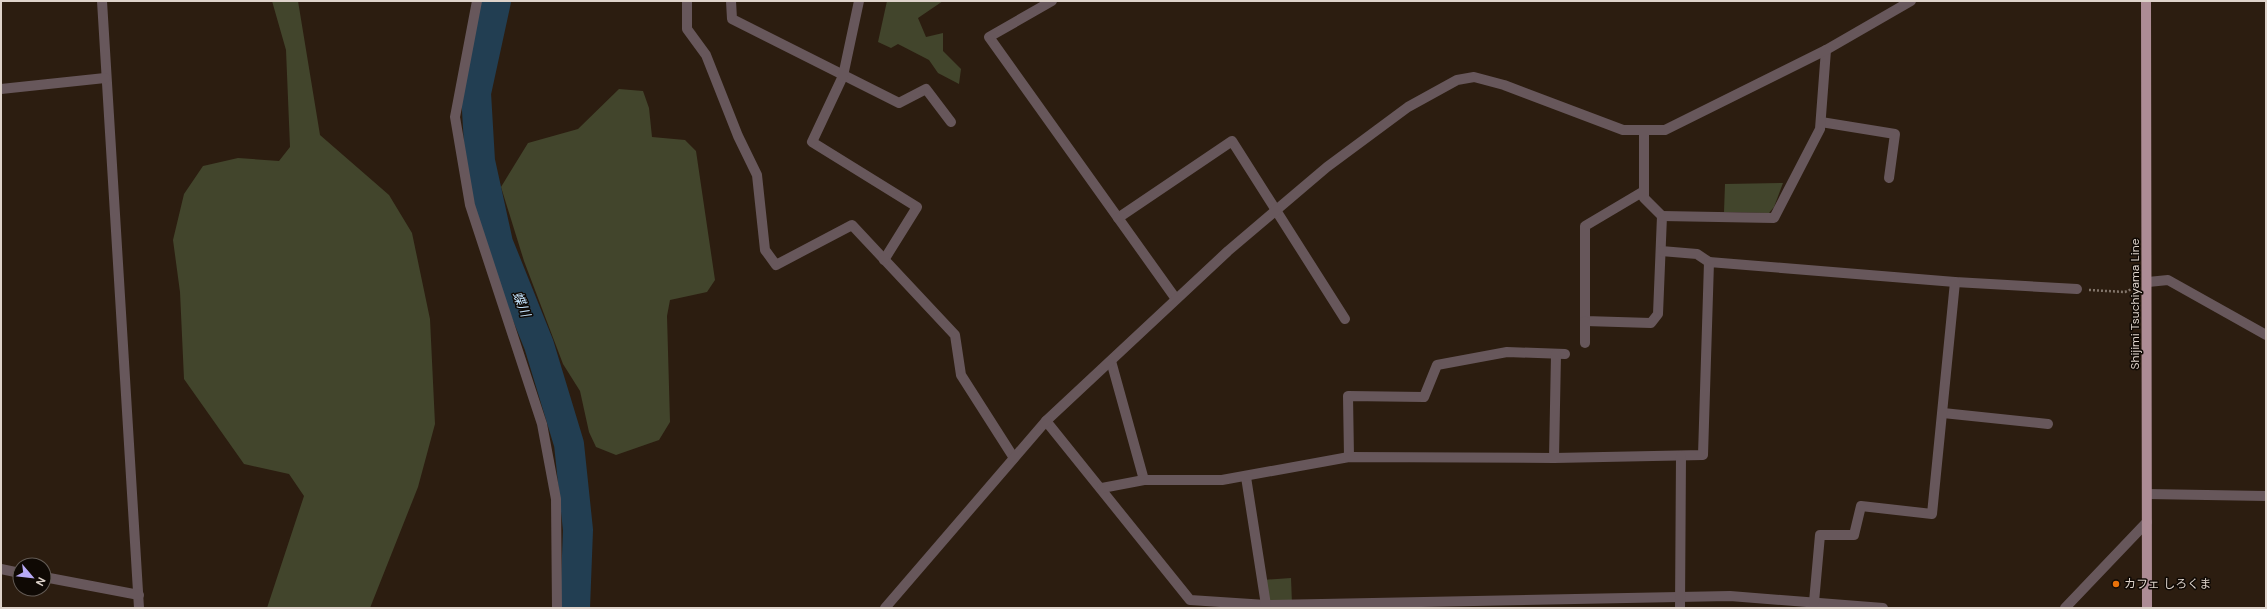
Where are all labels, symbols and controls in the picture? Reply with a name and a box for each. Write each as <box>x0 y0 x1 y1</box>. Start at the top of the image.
street label: Shijimi Tsuchiyama Line <box>2127 238 2143 369</box>
water label: 蝶川 <box>509 289 535 321</box>
north arrow <box>12 557 52 597</box>
text: N <box>33 575 49 589</box>
place label: カフェ しろくま <box>2124 576 2211 592</box>
marker: カフェ しろくま <box>2111 579 2121 589</box>

